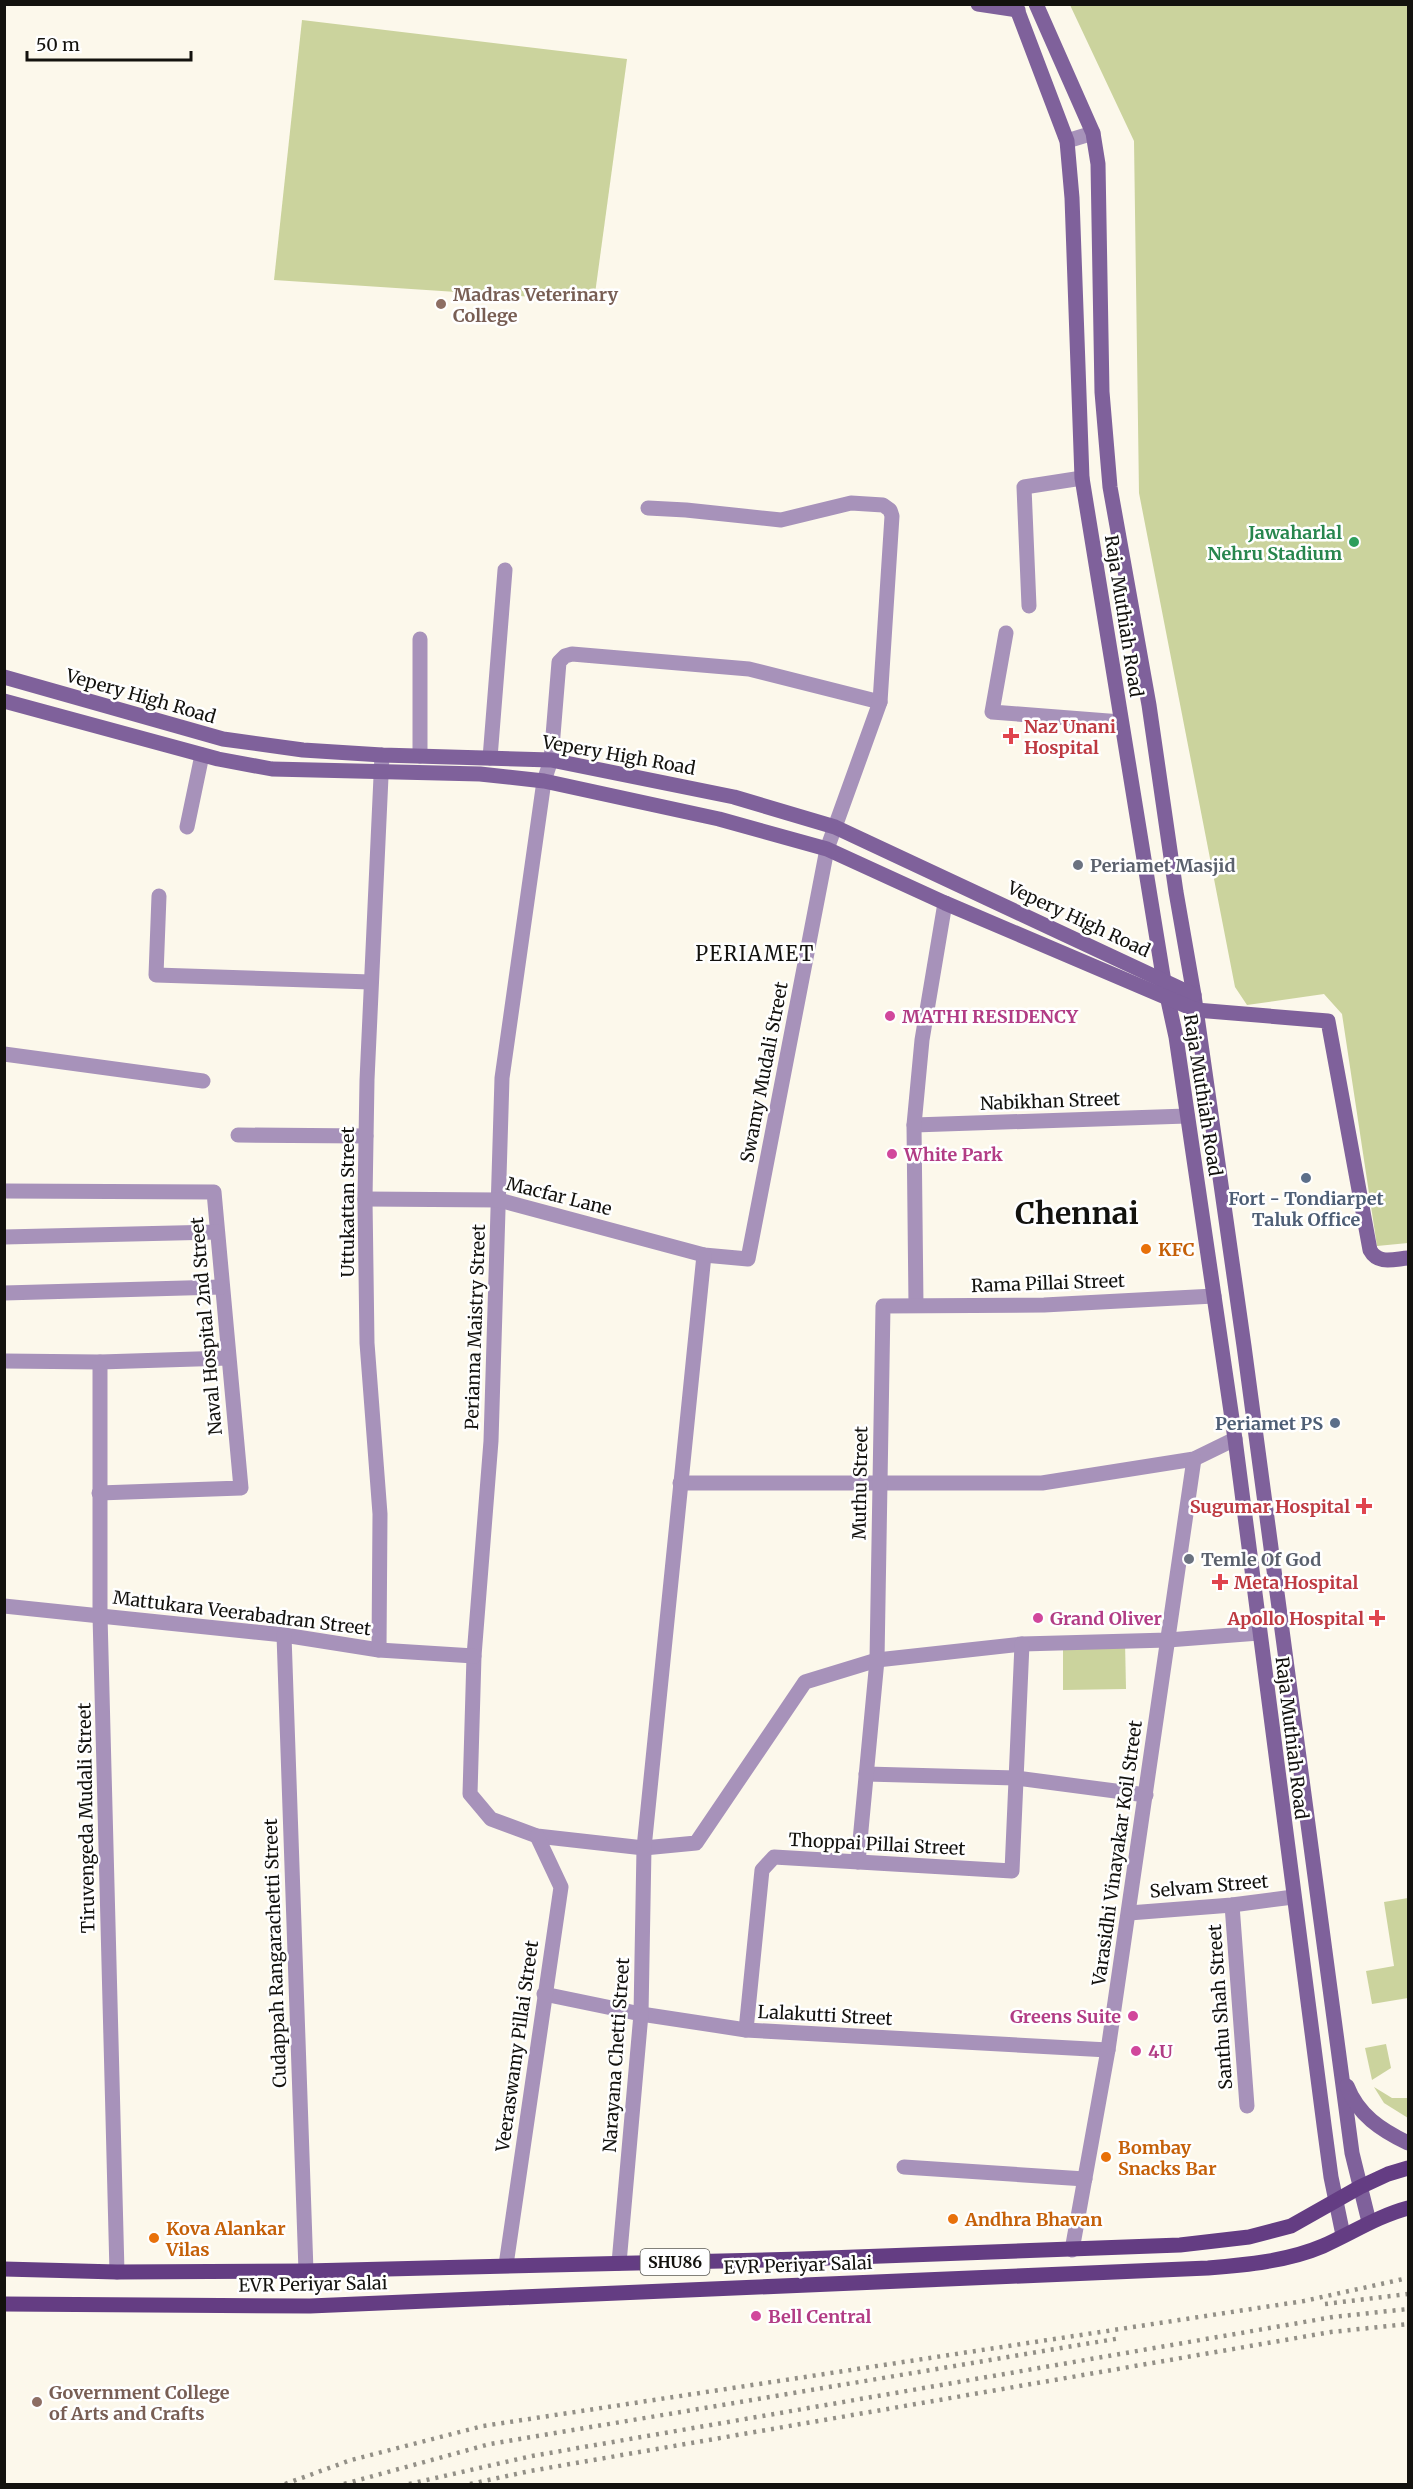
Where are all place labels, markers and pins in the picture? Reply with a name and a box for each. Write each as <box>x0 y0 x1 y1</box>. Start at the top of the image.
place label: Madras Veterinary College <box>453 283 618 327</box>
marker: Madras Veterinary College <box>434 297 448 311</box>
place label: Jawaharlal Nehru Stadium <box>1208 521 1342 565</box>
marker: Jawaharlal Nehru Stadium <box>1347 535 1361 549</box>
place label: Naz Unani Hospital <box>1024 715 1116 759</box>
marker: Naz Unani Hospital <box>1002 727 1020 745</box>
place label: Periamet Masjid <box>1090 854 1236 877</box>
marker: Periamet Masjid <box>1071 858 1085 872</box>
place label: MATHI RESIDENCY <box>902 1005 1079 1028</box>
marker: MATHI RESIDENCY <box>883 1009 897 1023</box>
place label: White Park <box>903 1143 1003 1166</box>
marker: White Park <box>885 1147 899 1161</box>
marker: Fort - Tondiarpet Taluk Office <box>1299 1171 1313 1185</box>
place label: Fort - Tondiarpet Taluk Office <box>1228 1187 1385 1231</box>
place label: KFC <box>1158 1238 1195 1261</box>
marker: KFC <box>1139 1242 1153 1256</box>
place label: Periamet PS <box>1215 1412 1323 1435</box>
marker: Periamet PS <box>1328 1416 1342 1430</box>
place label: Sugumar Hospital <box>1190 1495 1350 1518</box>
marker: Sugumar Hospital <box>1355 1497 1373 1515</box>
place label: Temle Of God <box>1201 1548 1321 1571</box>
marker: Temle Of God <box>1182 1552 1196 1566</box>
place label: Meta Hospital <box>1234 1571 1359 1594</box>
marker: Meta Hospital <box>1211 1573 1229 1591</box>
place label: Grand Oliver <box>1050 1607 1162 1630</box>
place label: Apollo Hospital <box>1227 1607 1364 1630</box>
marker: Apollo Hospital <box>1368 1609 1386 1627</box>
marker: Grand Oliver <box>1031 1611 1045 1625</box>
place label: Greens Suite <box>1010 2005 1121 2028</box>
marker: Greens Suite <box>1126 2009 1140 2023</box>
place label: 4U <box>1148 2040 1173 2063</box>
marker: 4U <box>1129 2044 1143 2058</box>
place label: Bombay Snacks Bar <box>1118 2136 1217 2180</box>
marker: Bombay Snacks Bar <box>1099 2150 1113 2164</box>
place label: Andhra Bhavan <box>964 2208 1102 2231</box>
marker: Andhra Bhavan <box>946 2212 960 2226</box>
place label: Kova Alankar Vilas <box>165 2217 286 2261</box>
marker: Kova Alankar Vilas <box>147 2231 161 2245</box>
place label: Bell Central <box>768 2305 872 2328</box>
marker: Bell Central <box>749 2309 763 2323</box>
place label: Government College of Arts and Crafts <box>49 2381 230 2425</box>
marker: Government College of Arts and Crafts <box>30 2395 44 2409</box>

